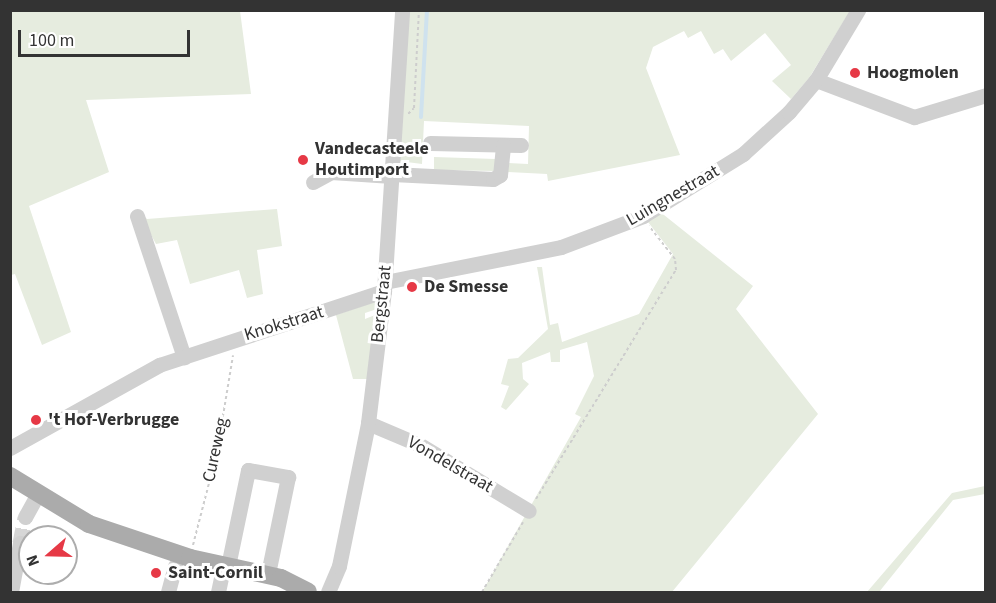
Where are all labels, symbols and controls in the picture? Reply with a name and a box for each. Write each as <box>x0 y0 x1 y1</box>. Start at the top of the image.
scale bar <box>21 18 194 56</box>
text: 100 m <box>29 28 74 53</box>
place label: Hoogmolen <box>867 62 959 84</box>
marker: Hoogmolen <box>848 66 862 80</box>
place label: Vandecasteele Houtimport <box>315 139 429 182</box>
marker: Vandecasteele Houtimport <box>296 153 310 167</box>
street label: Luingnestraat <box>623 161 723 231</box>
street label: Bergstraat <box>367 264 397 344</box>
place label: De Smesse <box>424 276 508 298</box>
marker: De Smesse <box>405 280 419 294</box>
street label: Knokstraat <box>242 302 326 346</box>
place label: 't Hof-Verbrugge <box>48 409 179 431</box>
marker: 't Hof-Verbrugge <box>29 413 43 427</box>
street label: Cureweg <box>199 416 233 484</box>
street label: Vondelstraat <box>403 432 497 498</box>
north arrow <box>18 525 78 585</box>
text: N <box>21 552 45 569</box>
place label: Saint-Cornil <box>168 562 263 584</box>
marker: Saint-Cornil <box>149 566 163 580</box>

